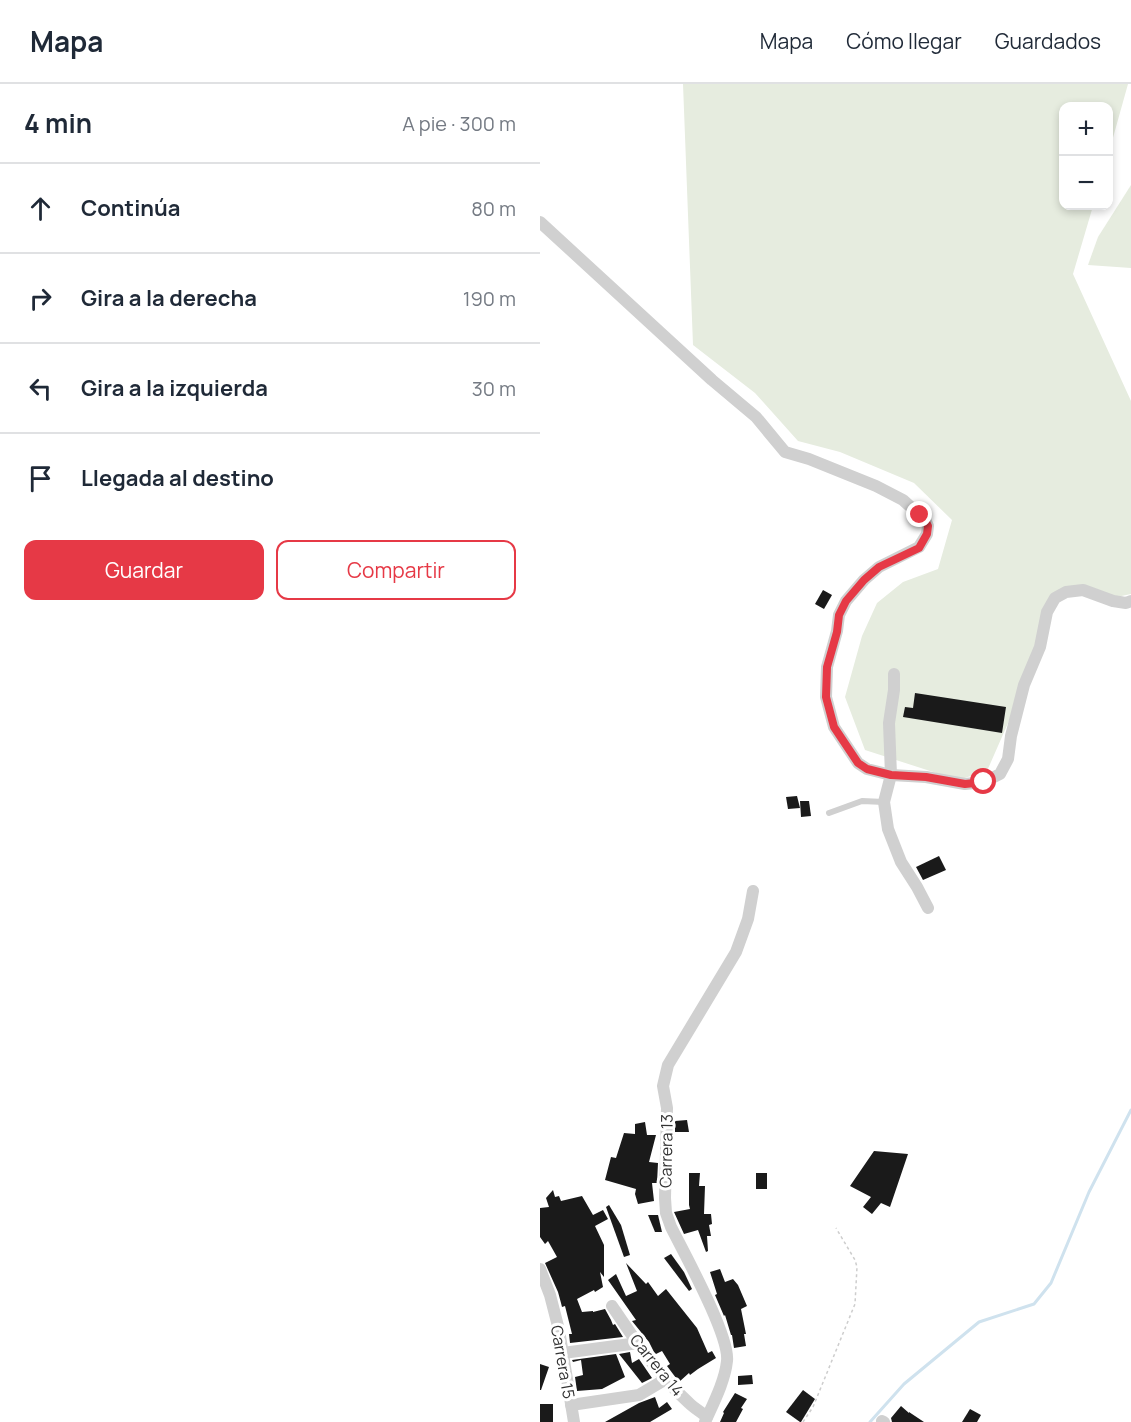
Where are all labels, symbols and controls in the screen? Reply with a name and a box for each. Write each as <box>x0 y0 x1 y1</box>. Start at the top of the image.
text: Mapa <box>30 22 103 60</box>
text: Mapa <box>760 27 813 55</box>
text: Cómo llegar <box>846 27 962 55</box>
text: Guardados <box>995 27 1101 55</box>
map controls <box>1059 102 1113 210</box>
button: + <box>1059 102 1113 156</box>
text: 4 min <box>24 105 92 141</box>
text: A pie · 300 m <box>402 110 516 137</box>
button: − <box>1059 156 1113 210</box>
icon: ahead <box>24 192 57 225</box>
text: Continúa <box>81 193 181 223</box>
text: 80 m <box>471 195 516 222</box>
icon: right <box>24 282 57 315</box>
text: Gira a la derecha <box>81 283 257 313</box>
text: 190 m <box>463 285 516 312</box>
icon: left <box>24 372 57 405</box>
text: Gira a la izquierda <box>81 373 268 403</box>
text: 30 m <box>472 375 516 402</box>
icon: arrive <box>24 462 57 495</box>
text: Llegada al destino <box>81 463 274 493</box>
route end <box>906 501 932 527</box>
button: Guardar <box>24 540 264 600</box>
button: Compartir <box>276 540 516 600</box>
route start <box>970 768 996 794</box>
street label: Carrera 13 <box>654 1114 678 1188</box>
street label: Carrera 15 <box>546 1324 580 1400</box>
street label: Carrera 14 <box>625 1329 689 1401</box>

